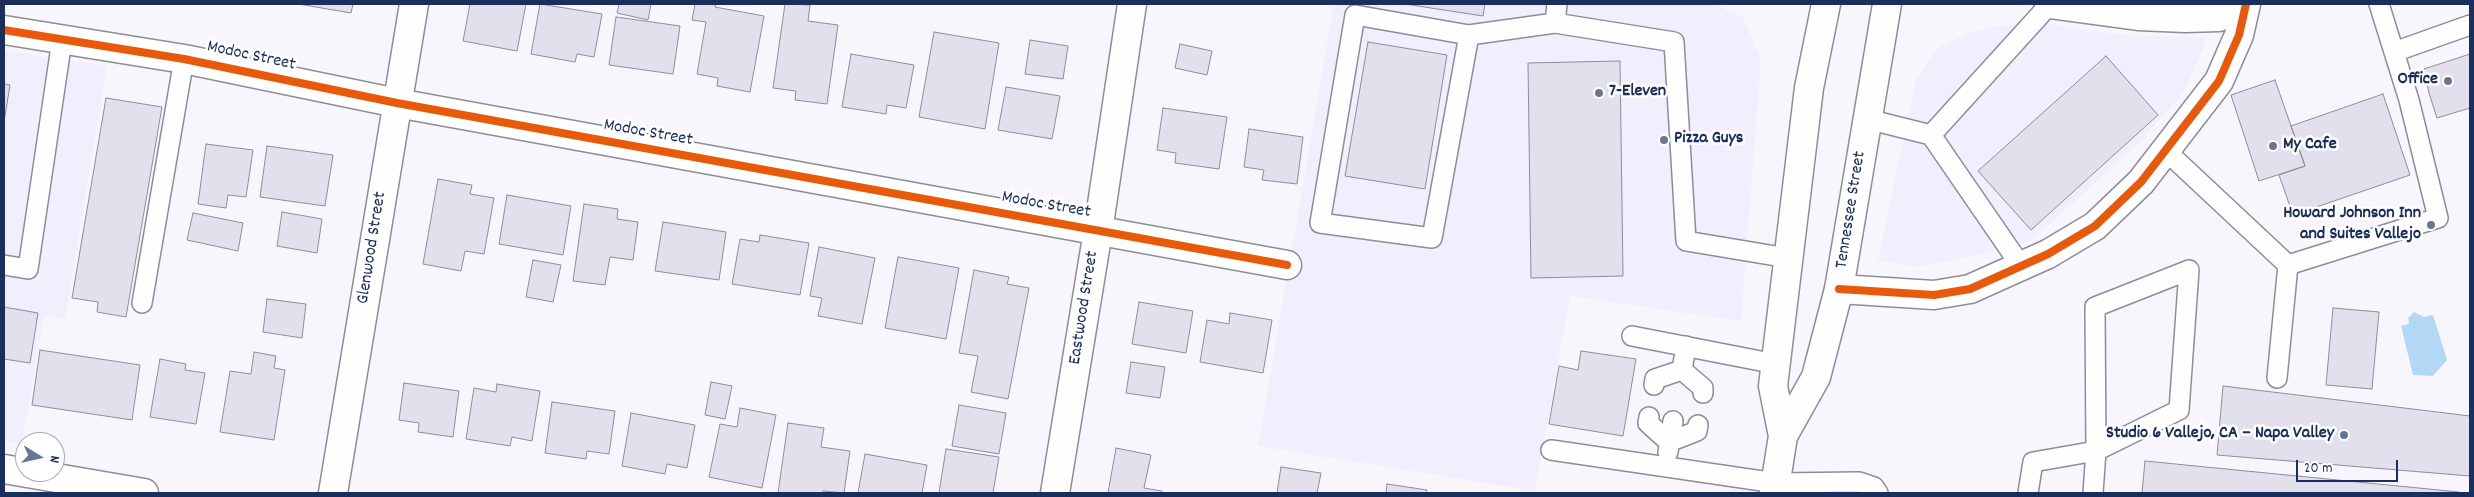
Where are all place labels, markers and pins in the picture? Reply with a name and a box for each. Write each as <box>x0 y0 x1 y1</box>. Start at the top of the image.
place label: Office <box>2398 70 2438 92</box>
marker: Office <box>2442 75 2454 87</box>
place label: 7-Eleven <box>1609 82 1666 104</box>
marker: 7-Eleven <box>1593 87 1605 99</box>
place label: Pizza Guys <box>1674 129 1743 151</box>
marker: Pizza Guys <box>1658 134 1670 146</box>
place label: My Cafe <box>2283 135 2337 157</box>
marker: My Cafe <box>2267 140 2279 152</box>
place label: Howard Johnson Inn and Suites Vallejo <box>2283 204 2421 246</box>
marker: Howard Johnson Inn and Suites Vallejo <box>2425 219 2437 231</box>
place label: Studio 6 Vallejo, CA – Napa Valley <box>2106 424 2334 446</box>
marker: Studio 6 Vallejo, CA – Napa Valley <box>2338 429 2350 441</box>

